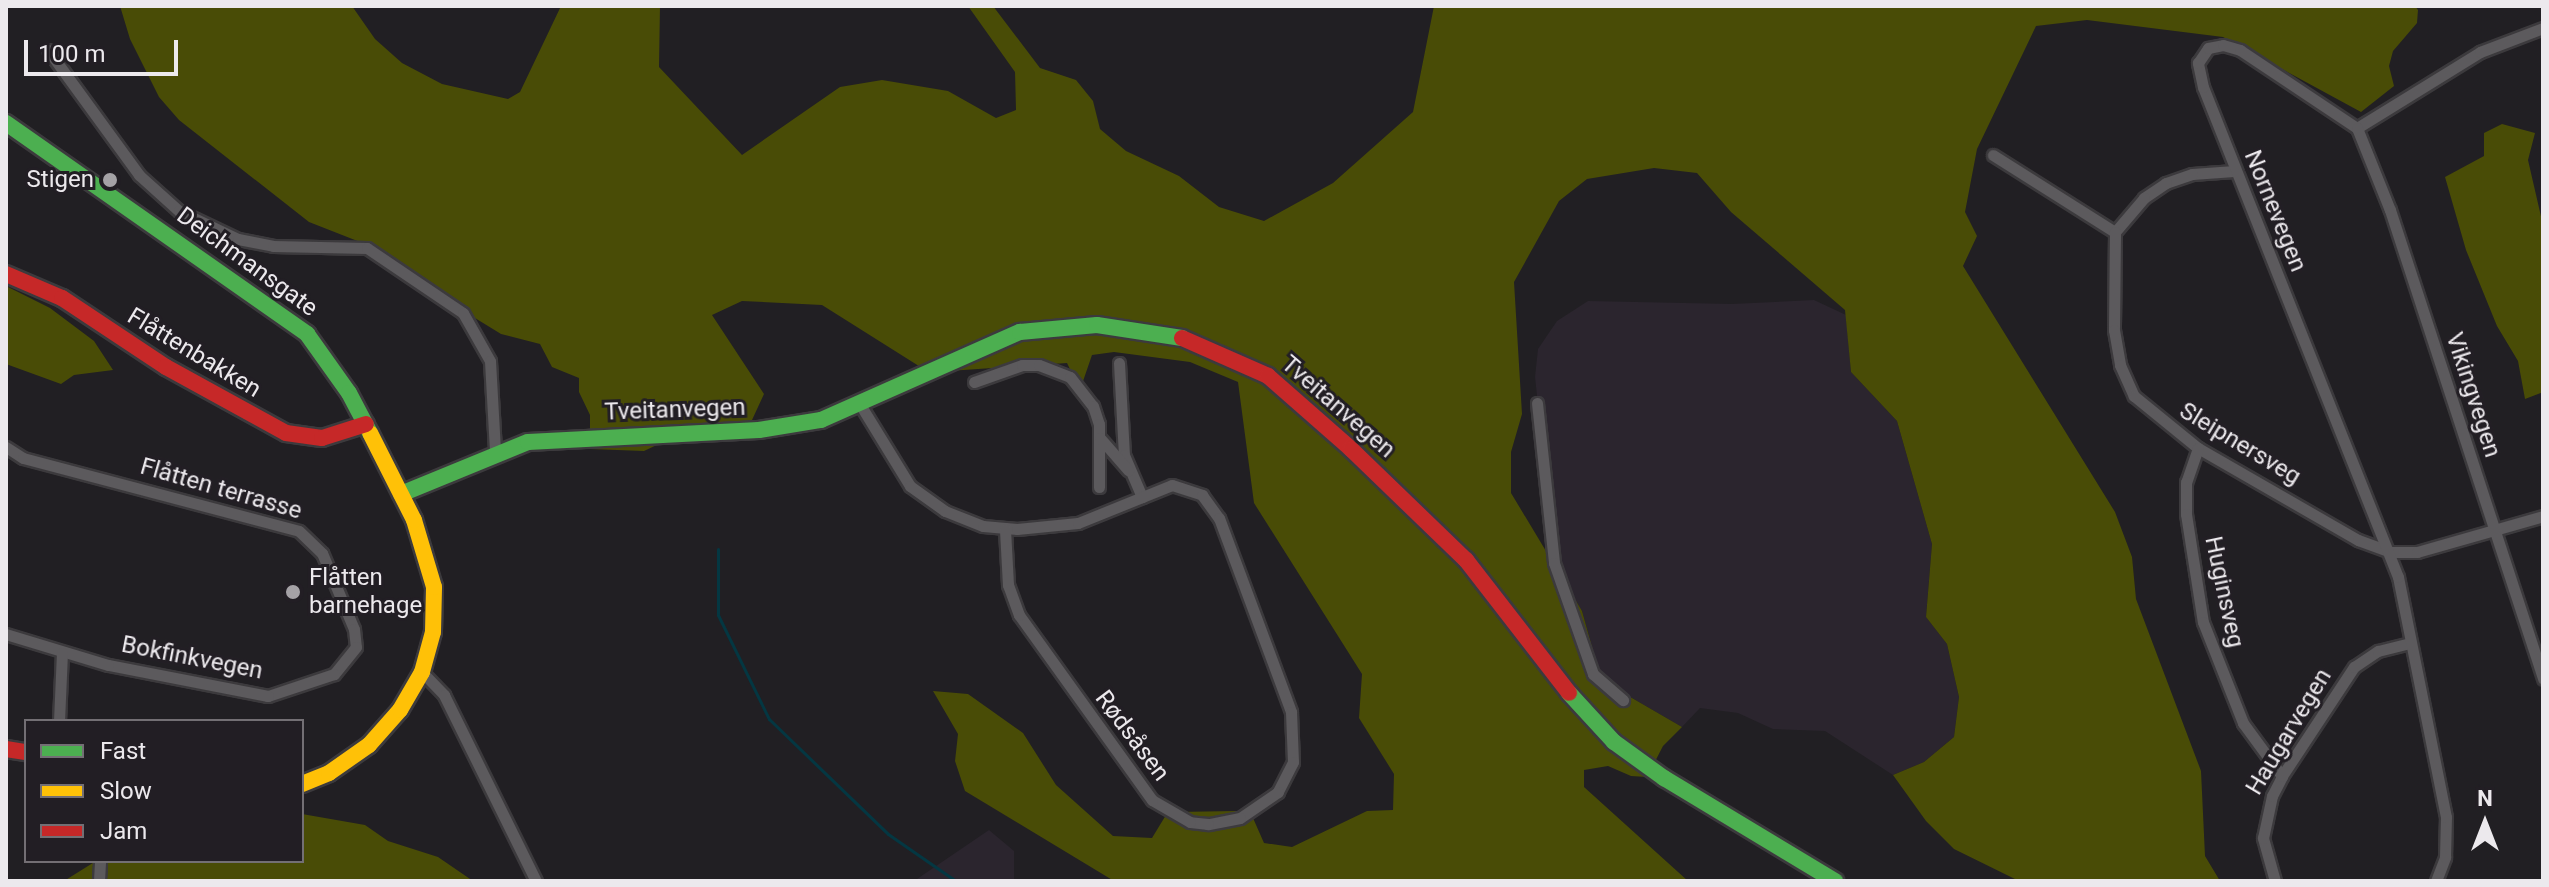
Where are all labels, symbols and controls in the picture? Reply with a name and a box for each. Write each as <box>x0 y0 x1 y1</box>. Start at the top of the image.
scale bar <box>28 24 182 74</box>
text: 100 m <box>38 40 105 68</box>
street label: Nornevegen <box>2238 146 2312 276</box>
place label: Stigen <box>27 166 94 194</box>
marker: Stigen <box>101 171 119 189</box>
street label: Deichmansgate <box>171 201 323 323</box>
street label: Flåttenbakken <box>122 302 266 404</box>
street label: Vikingvegen <box>2439 329 2507 461</box>
street label: Tveitanvegen <box>1275 350 1401 464</box>
street label: Tveitanvegen <box>604 393 746 427</box>
street label: Sleipnersveg <box>2174 397 2306 491</box>
street label: Flåtten terrasse <box>137 452 305 526</box>
street label: Huginsveg <box>2198 534 2250 650</box>
place label: Flåtten barnehage <box>309 564 422 620</box>
marker: Flåtten barnehage <box>284 583 302 601</box>
street label: Bokfinkvegen <box>119 630 265 686</box>
street label: Haugarvegen <box>2240 664 2338 800</box>
street label: Rødsåsen <box>1089 685 1175 787</box>
legend <box>24 719 304 863</box>
text: Fast <box>100 737 146 765</box>
text: Slow <box>100 777 152 805</box>
north arrow <box>2445 783 2525 863</box>
text: N <box>2477 786 2493 811</box>
text: Jam <box>100 817 147 845</box>

